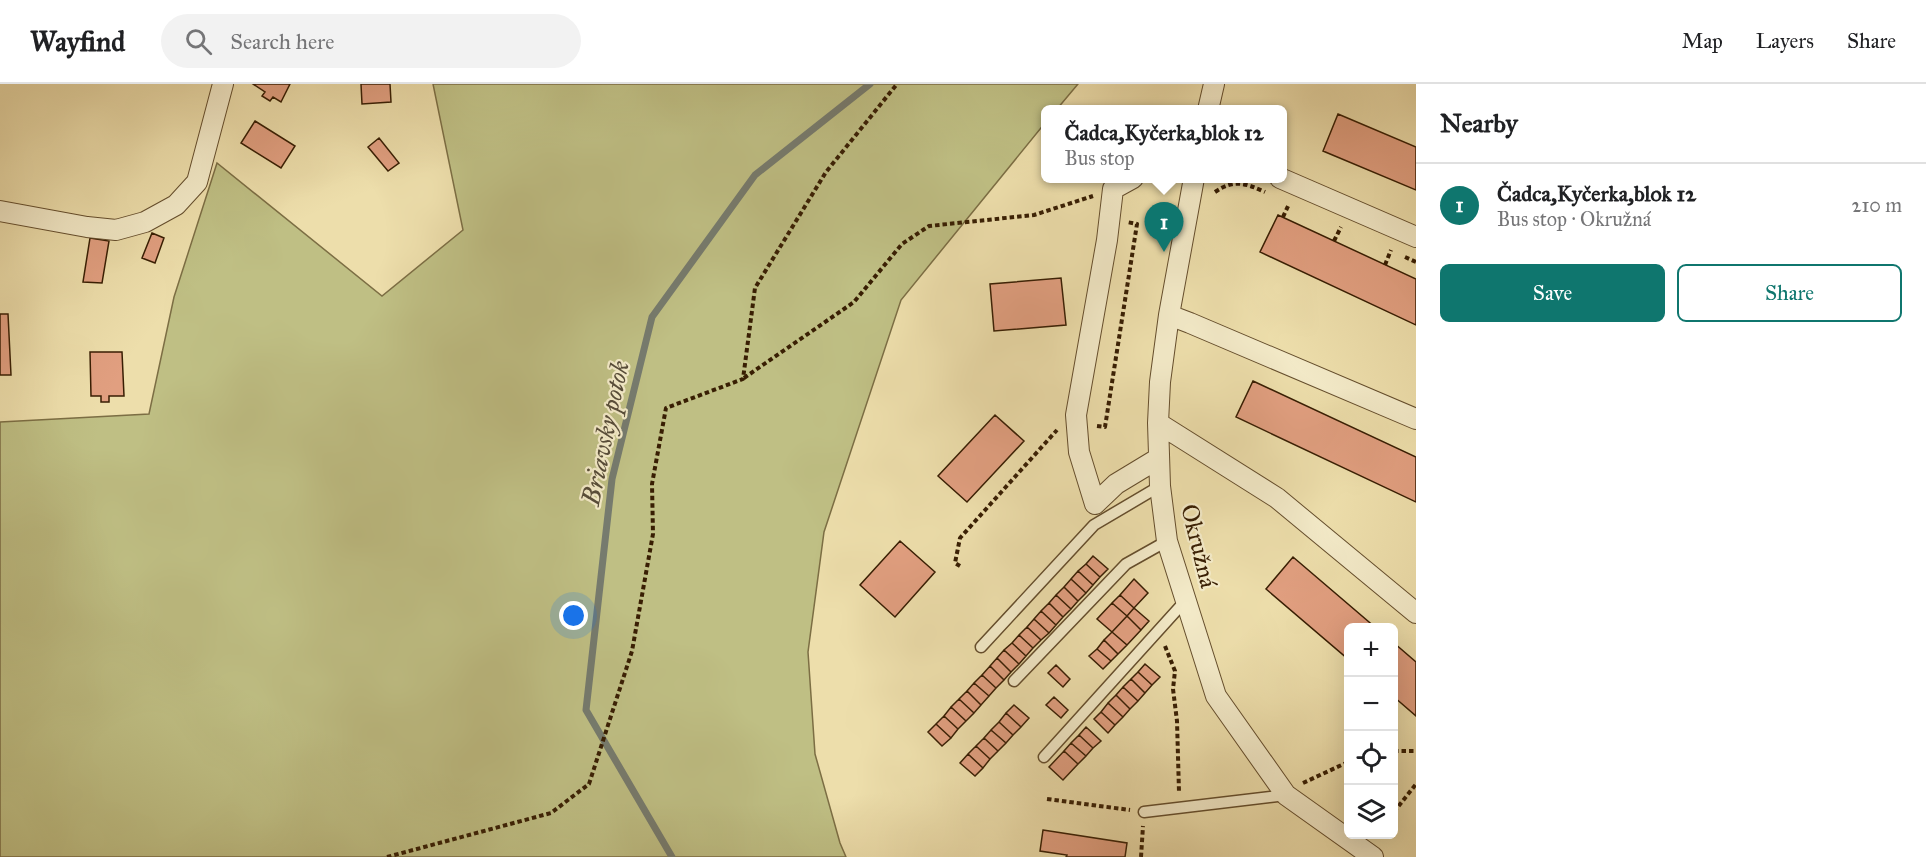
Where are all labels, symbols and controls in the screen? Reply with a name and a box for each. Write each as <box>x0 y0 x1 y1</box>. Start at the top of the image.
search box <box>161 14 581 68</box>
text: Wayfind <box>30 24 125 59</box>
icon: search <box>182 25 215 58</box>
text: Search here <box>230 28 334 55</box>
text: Map <box>1682 28 1723 54</box>
text: Layers <box>1756 28 1814 54</box>
text: Share <box>1847 28 1896 54</box>
popup <box>1041 105 1287 183</box>
text: Nearby <box>1440 107 1518 139</box>
text: Čadca,Kyčerka,blok 12 <box>1064 119 1264 146</box>
text: Bus stop <box>1064 146 1135 170</box>
text: Čadca,Kyčerka,blok 12 <box>1497 180 1696 207</box>
text: 1 <box>1456 193 1463 217</box>
text: 210 m <box>1852 193 1902 217</box>
pin: 1 <box>1144 202 1184 252</box>
text: Bus stop · Okružná <box>1497 207 1651 231</box>
button: Save <box>1440 264 1665 322</box>
button: Share <box>1677 264 1902 322</box>
water label: Briavsky potok <box>574 357 637 509</box>
street label: Okružná <box>1174 501 1224 592</box>
your location <box>559 601 588 630</box>
map controls <box>1344 623 1398 839</box>
button: + <box>1344 623 1398 677</box>
button: − <box>1344 677 1398 731</box>
button: locate <box>1344 731 1398 785</box>
button: layers <box>1344 785 1398 839</box>

